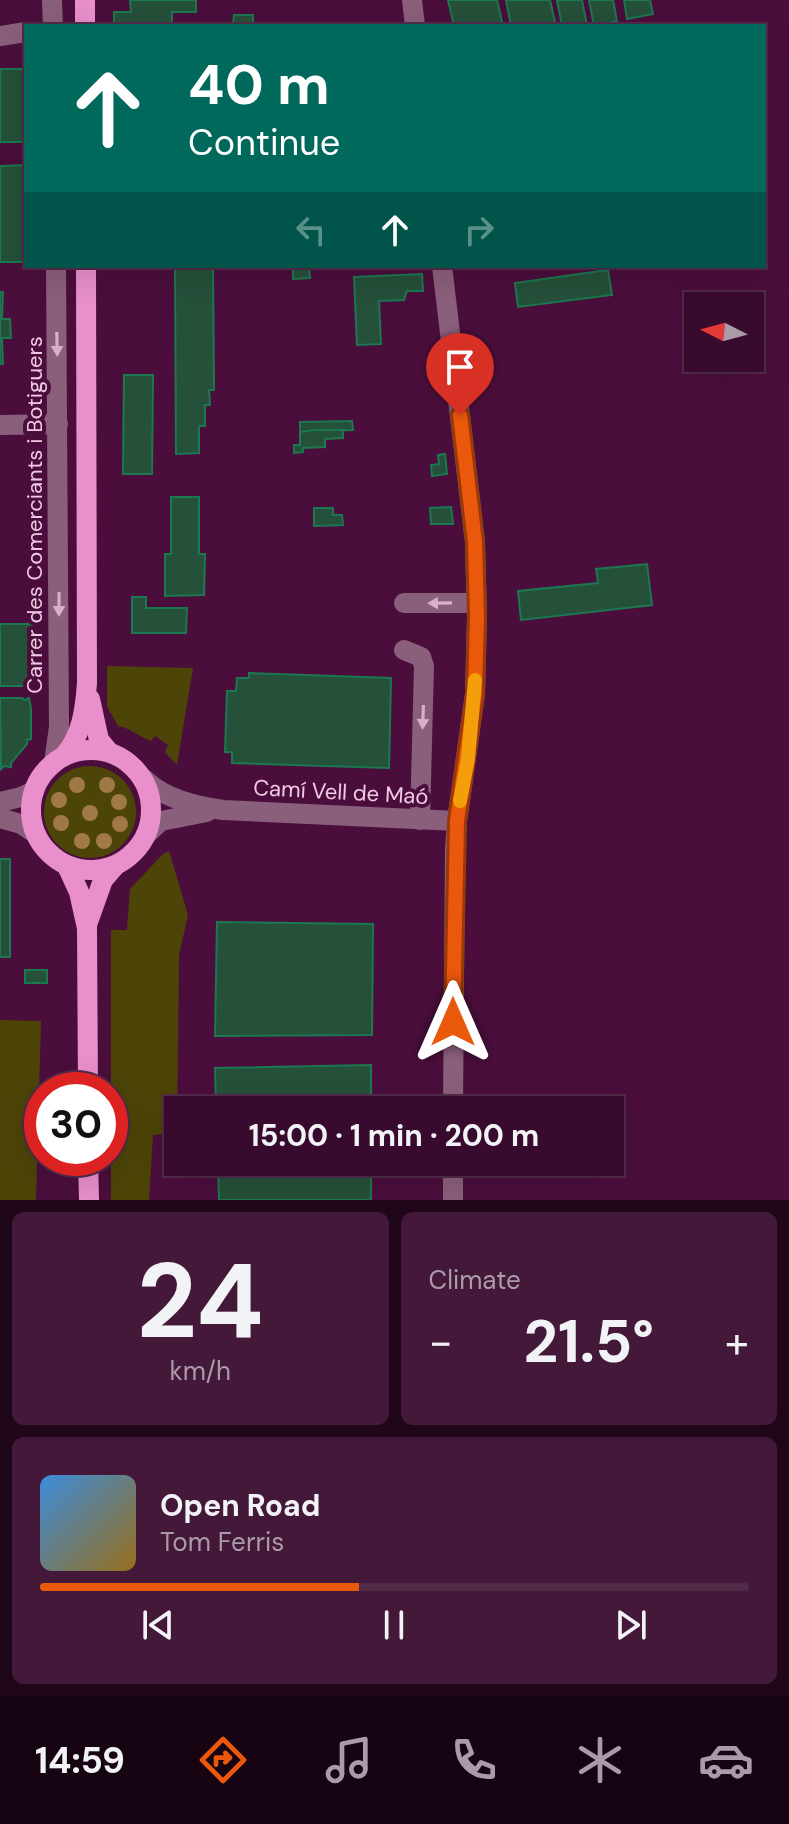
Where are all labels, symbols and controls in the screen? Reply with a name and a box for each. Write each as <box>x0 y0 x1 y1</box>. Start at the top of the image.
text: 40 m <box>188 48 330 121</box>
icon: ahead <box>56 56 160 160</box>
text: Continue <box>188 119 340 166</box>
icon: left <box>289 208 333 252</box>
icon: ahead <box>373 208 417 252</box>
icon: right <box>457 208 501 252</box>
north arrow <box>684 292 764 372</box>
map controls <box>684 292 764 372</box>
one-way arrow <box>51 332 63 357</box>
pin <box>426 333 494 415</box>
street label: Carrer des Comerciants i Botiguers <box>20 336 49 694</box>
icon: arrive <box>438 345 482 389</box>
one-way arrow <box>53 592 65 617</box>
one-way arrow <box>427 597 452 609</box>
one-way arrow <box>416 705 429 730</box>
street label: Camí Vell de Maó <box>253 773 429 811</box>
position arrow <box>411 980 495 1064</box>
speed limit sign: 30 <box>24 1072 128 1176</box>
text: 15:00 · 1 min · 200 m <box>249 1116 539 1155</box>
text: 24 <box>137 1234 264 1369</box>
text: Climate <box>429 1263 521 1297</box>
text: 21.5° <box>523 1302 654 1381</box>
text: − <box>429 1313 453 1371</box>
text: + <box>725 1313 749 1371</box>
text: km/h <box>170 1354 231 1388</box>
text: Open Road <box>160 1486 320 1525</box>
text: Tom Ferris <box>160 1525 284 1559</box>
icon: previous <box>136 1603 180 1647</box>
icon: pause <box>372 1603 416 1647</box>
icon: next <box>609 1603 653 1647</box>
icon: directions <box>195 1732 251 1788</box>
icon: music <box>321 1732 377 1788</box>
icon: phone <box>446 1732 502 1788</box>
icon: climate <box>572 1732 628 1788</box>
icon: car <box>698 1732 754 1788</box>
text: 14:59 <box>35 1737 125 1784</box>

